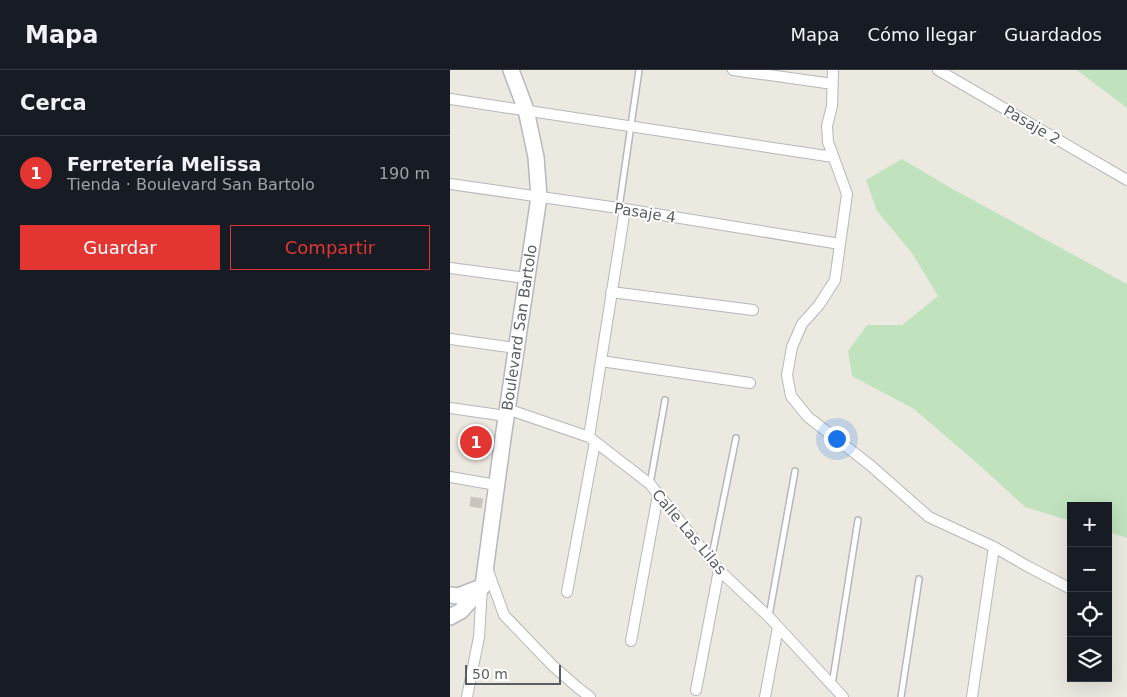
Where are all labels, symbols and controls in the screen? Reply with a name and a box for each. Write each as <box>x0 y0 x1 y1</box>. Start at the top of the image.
text: Mapa <box>25 21 98 49</box>
text: Mapa <box>790 24 839 45</box>
text: Cómo llegar <box>867 24 976 45</box>
text: Guardados <box>1004 24 1102 45</box>
text: Cerca <box>20 91 87 115</box>
street label: Pasaje 2 <box>1001 102 1063 148</box>
text: Ferretería Melissa <box>67 153 261 175</box>
text: 1 <box>30 164 42 183</box>
text: 190 m <box>379 164 430 183</box>
text: Tienda · Boulevard San Bartolo <box>67 175 315 194</box>
street label: Pasaje 4 <box>613 199 677 227</box>
button: Guardar <box>20 225 220 270</box>
button: Compartir <box>230 225 430 270</box>
street label: Boulevard San Bartolo <box>498 243 541 412</box>
pin: 1 <box>460 423 492 461</box>
your location <box>824 426 850 452</box>
street label: Calle Las Lilas <box>648 486 730 578</box>
map controls <box>1067 502 1112 682</box>
button: + <box>1067 502 1112 547</box>
button: − <box>1067 547 1112 592</box>
button: locate <box>1067 592 1112 637</box>
button: layers <box>1067 637 1112 682</box>
scale bar <box>465 662 561 685</box>
text: 50 m <box>472 666 508 682</box>

